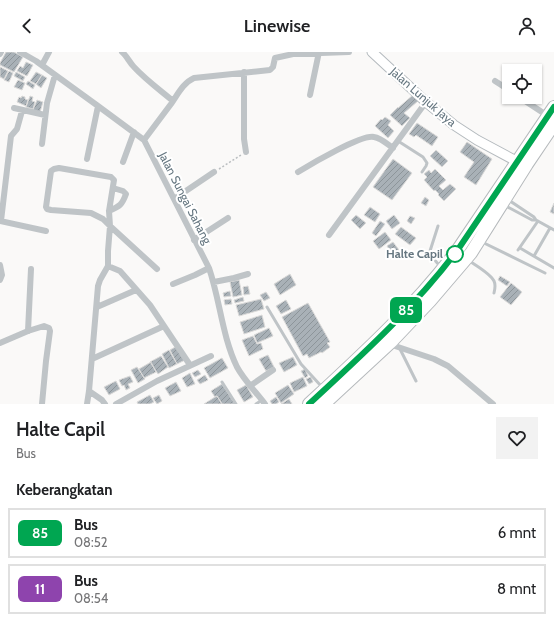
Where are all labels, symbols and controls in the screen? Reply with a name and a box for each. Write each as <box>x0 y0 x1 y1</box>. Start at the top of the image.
icon: back <box>16 15 38 37</box>
text: Linewise <box>244 15 310 37</box>
icon: person <box>516 15 538 37</box>
street label: Jalan Lunjuk Jaya <box>386 63 460 130</box>
map controls <box>502 64 542 104</box>
button: locate <box>502 64 542 104</box>
street label: Jalan Sungai Sahang <box>155 148 216 247</box>
marker: Halte Capil <box>446 245 464 263</box>
place label: Halte Capil <box>386 246 443 261</box>
line badge: 85 <box>388 297 424 323</box>
text: 85 <box>398 301 414 319</box>
button: heart <box>496 417 538 459</box>
text: Halte Capil <box>16 418 105 441</box>
text: Bus <box>16 445 36 461</box>
text: Keberangkatan <box>16 481 112 499</box>
text: Bus <box>74 516 98 534</box>
text: 85 <box>32 524 48 542</box>
text: 6 mnt <box>498 524 536 542</box>
text: 08:52 <box>74 534 108 550</box>
text: Bus <box>74 572 98 590</box>
text: 11 <box>35 580 45 598</box>
text: 8 mnt <box>497 580 536 598</box>
text: 08:54 <box>74 590 108 606</box>

